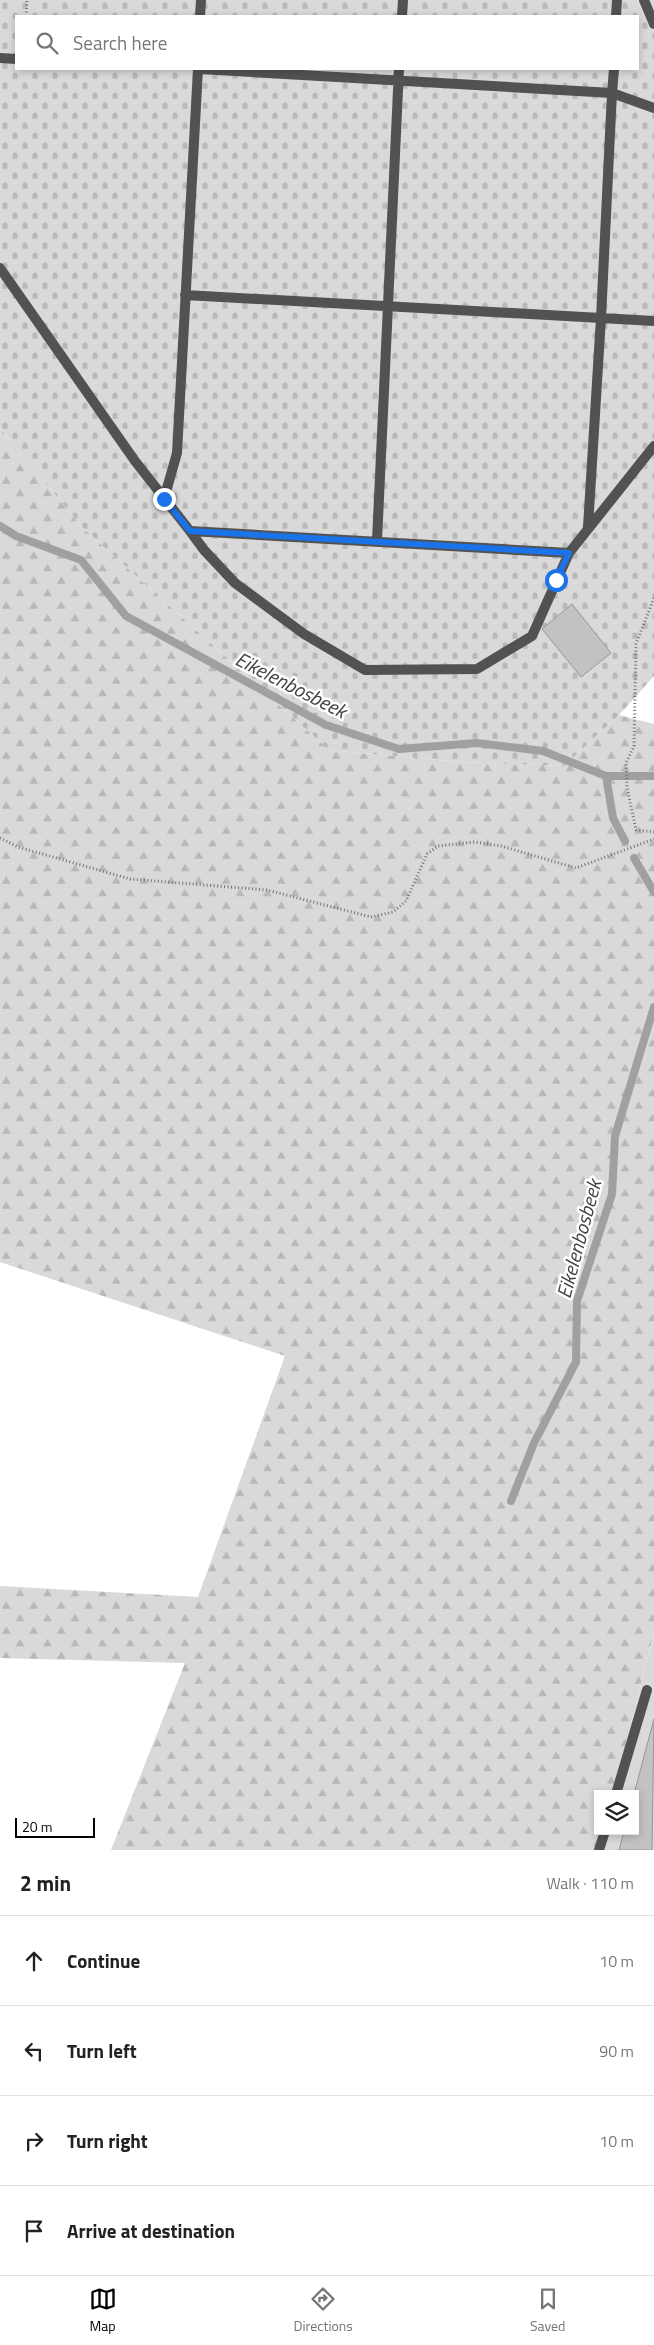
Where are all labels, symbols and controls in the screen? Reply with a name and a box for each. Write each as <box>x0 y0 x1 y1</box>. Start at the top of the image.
search box <box>15 15 639 70</box>
text: Search here <box>73 28 167 57</box>
icon: search <box>33 29 61 57</box>
route end <box>153 488 176 511</box>
route start <box>545 569 568 592</box>
water label: Eikelenbosbeek <box>230 643 354 727</box>
water label: Eikelenbosbeek <box>548 1174 610 1302</box>
map controls <box>594 1790 639 1835</box>
button: layers <box>594 1790 639 1835</box>
scale bar <box>15 1815 95 1838</box>
text: 20 m <box>22 1816 52 1837</box>
text: 2 min <box>20 1867 71 1899</box>
text: Walk · 110 m <box>546 1871 634 1895</box>
text: Continue <box>67 1946 140 1975</box>
icon: ahead <box>20 1947 48 1975</box>
text: 10 m <box>599 1949 634 1973</box>
text: Turn left <box>67 2036 137 2065</box>
icon: left <box>20 2037 48 2065</box>
text: 90 m <box>599 2039 634 2063</box>
text: Turn right <box>67 2126 148 2155</box>
icon: right <box>20 2127 48 2155</box>
text: 10 m <box>599 2129 634 2153</box>
text: Arrive at destination <box>67 2216 235 2245</box>
icon: arrive <box>20 2217 48 2245</box>
tab: Map <box>89 2285 117 2336</box>
tab: Directions <box>294 2285 353 2336</box>
tab: Saved <box>530 2285 566 2336</box>

